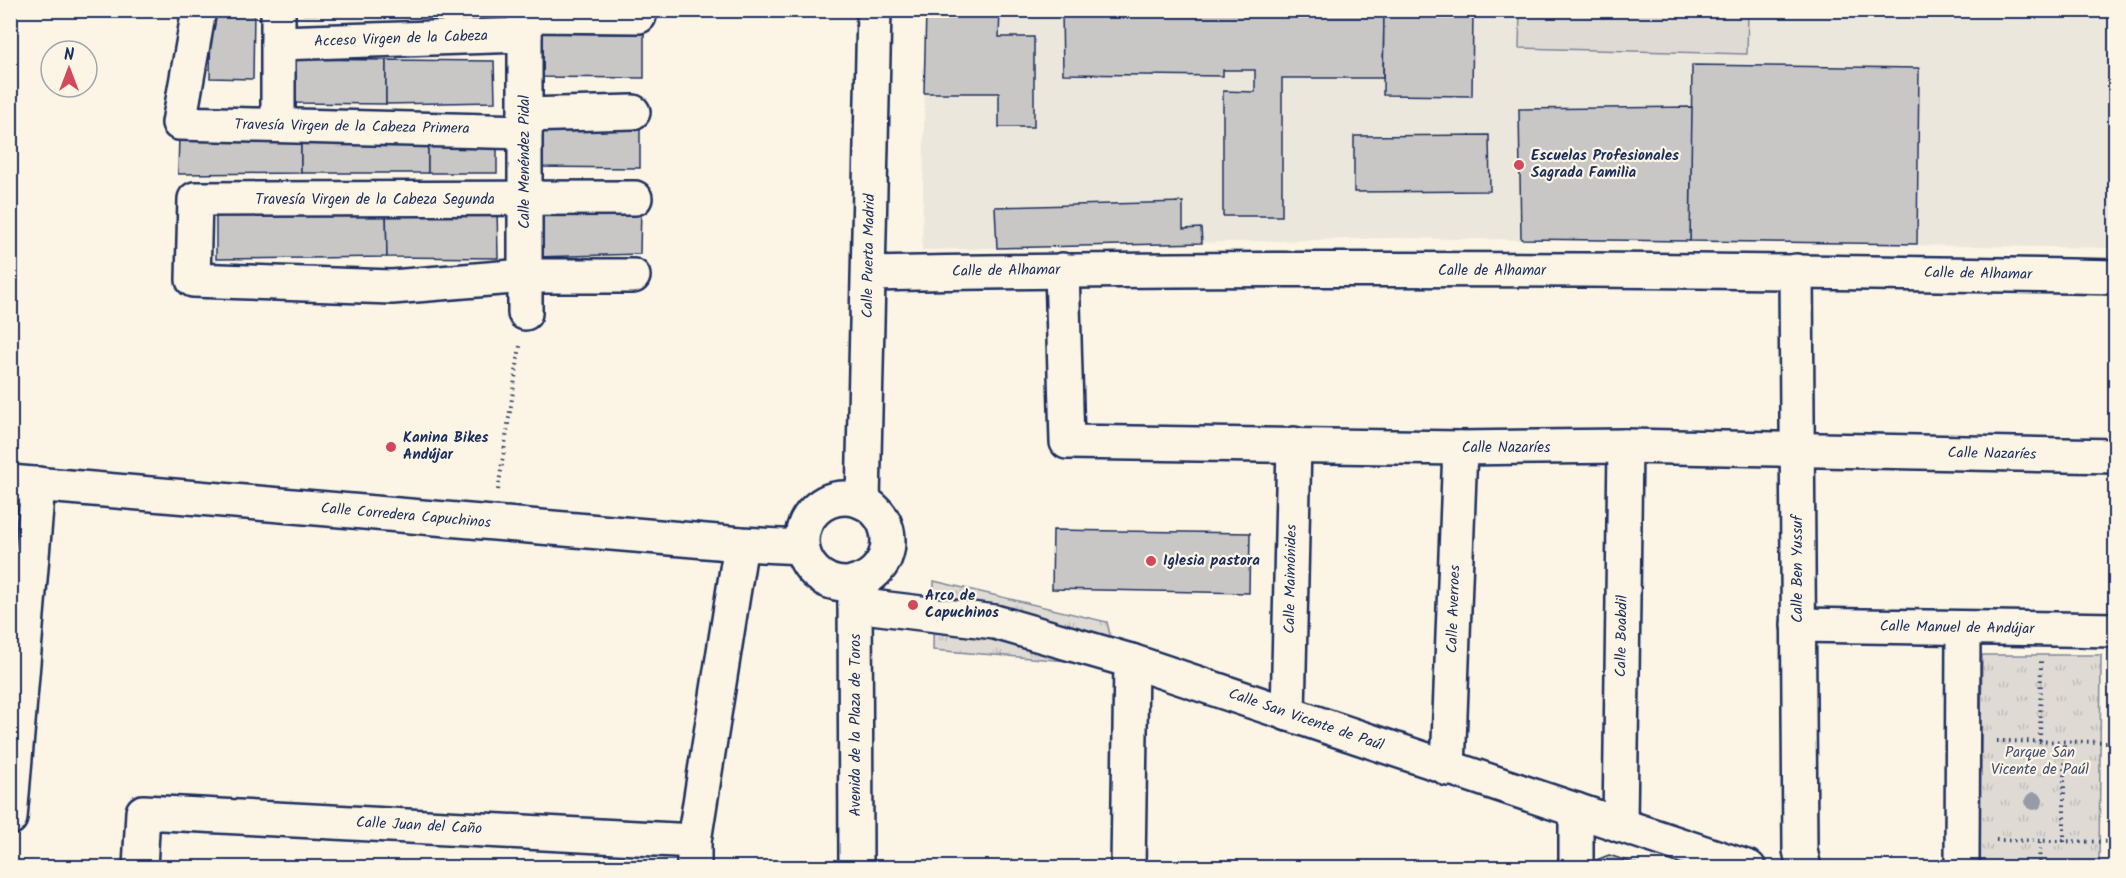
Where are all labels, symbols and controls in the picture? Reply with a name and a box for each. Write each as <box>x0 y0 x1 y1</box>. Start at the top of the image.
street label: Acceso Virgen de la Cabeza <box>314 24 488 54</box>
north arrow <box>39 39 99 99</box>
text: N <box>64 43 74 68</box>
street label: Calle Menéndez Pidal <box>513 95 537 229</box>
street label: Travesía Virgen de la Cabeza Primera <box>234 113 470 141</box>
place label: Escuelas Profesionales Sagrada Familia <box>1531 144 1679 185</box>
marker: Escuelas Profesionales Sagrada Familia <box>1512 158 1526 172</box>
street label: Travesía Virgen de la Cabeza Segunda <box>255 188 495 212</box>
street label: Calle Puerta Madrid <box>856 193 882 318</box>
street label: Calle de Alhamar <box>952 258 1061 284</box>
street label: Calle de Alhamar <box>1438 259 1547 283</box>
street label: Calle de Alhamar <box>1924 261 2033 287</box>
place label: Kanina Bikes Andújar <box>403 426 489 467</box>
street label: Calle Nazaríes <box>1462 436 1551 460</box>
marker: Kanina Bikes Andújar <box>384 440 398 454</box>
street label: Calle Nazaríes <box>1947 441 2037 467</box>
street label: Calle Corredera Capuchinos <box>320 497 493 535</box>
street label: Calle Ben Yussuf <box>1786 514 1810 623</box>
street label: Calle Maimónides <box>1278 523 1304 634</box>
place label: Iglesia pastora <box>1163 549 1260 573</box>
marker: Iglesia pastora <box>1144 554 1158 568</box>
street label: Calle Averroes <box>1440 564 1468 653</box>
place label: Arco de Capuchinos <box>925 584 999 625</box>
street label: Calle Boabdil <box>1609 594 1635 677</box>
marker: Arco de Capuchinos <box>906 598 920 612</box>
street label: Calle Manuel de Andújar <box>1880 615 2035 641</box>
street label: Avenida de la Plaza de Toros <box>844 633 868 817</box>
street label: Calle San Vicente de Paúl <box>1225 682 1387 758</box>
park label: Parque San Vicente de Paúl <box>1991 741 2089 782</box>
street label: Calle Juan del Caño <box>355 811 483 841</box>

